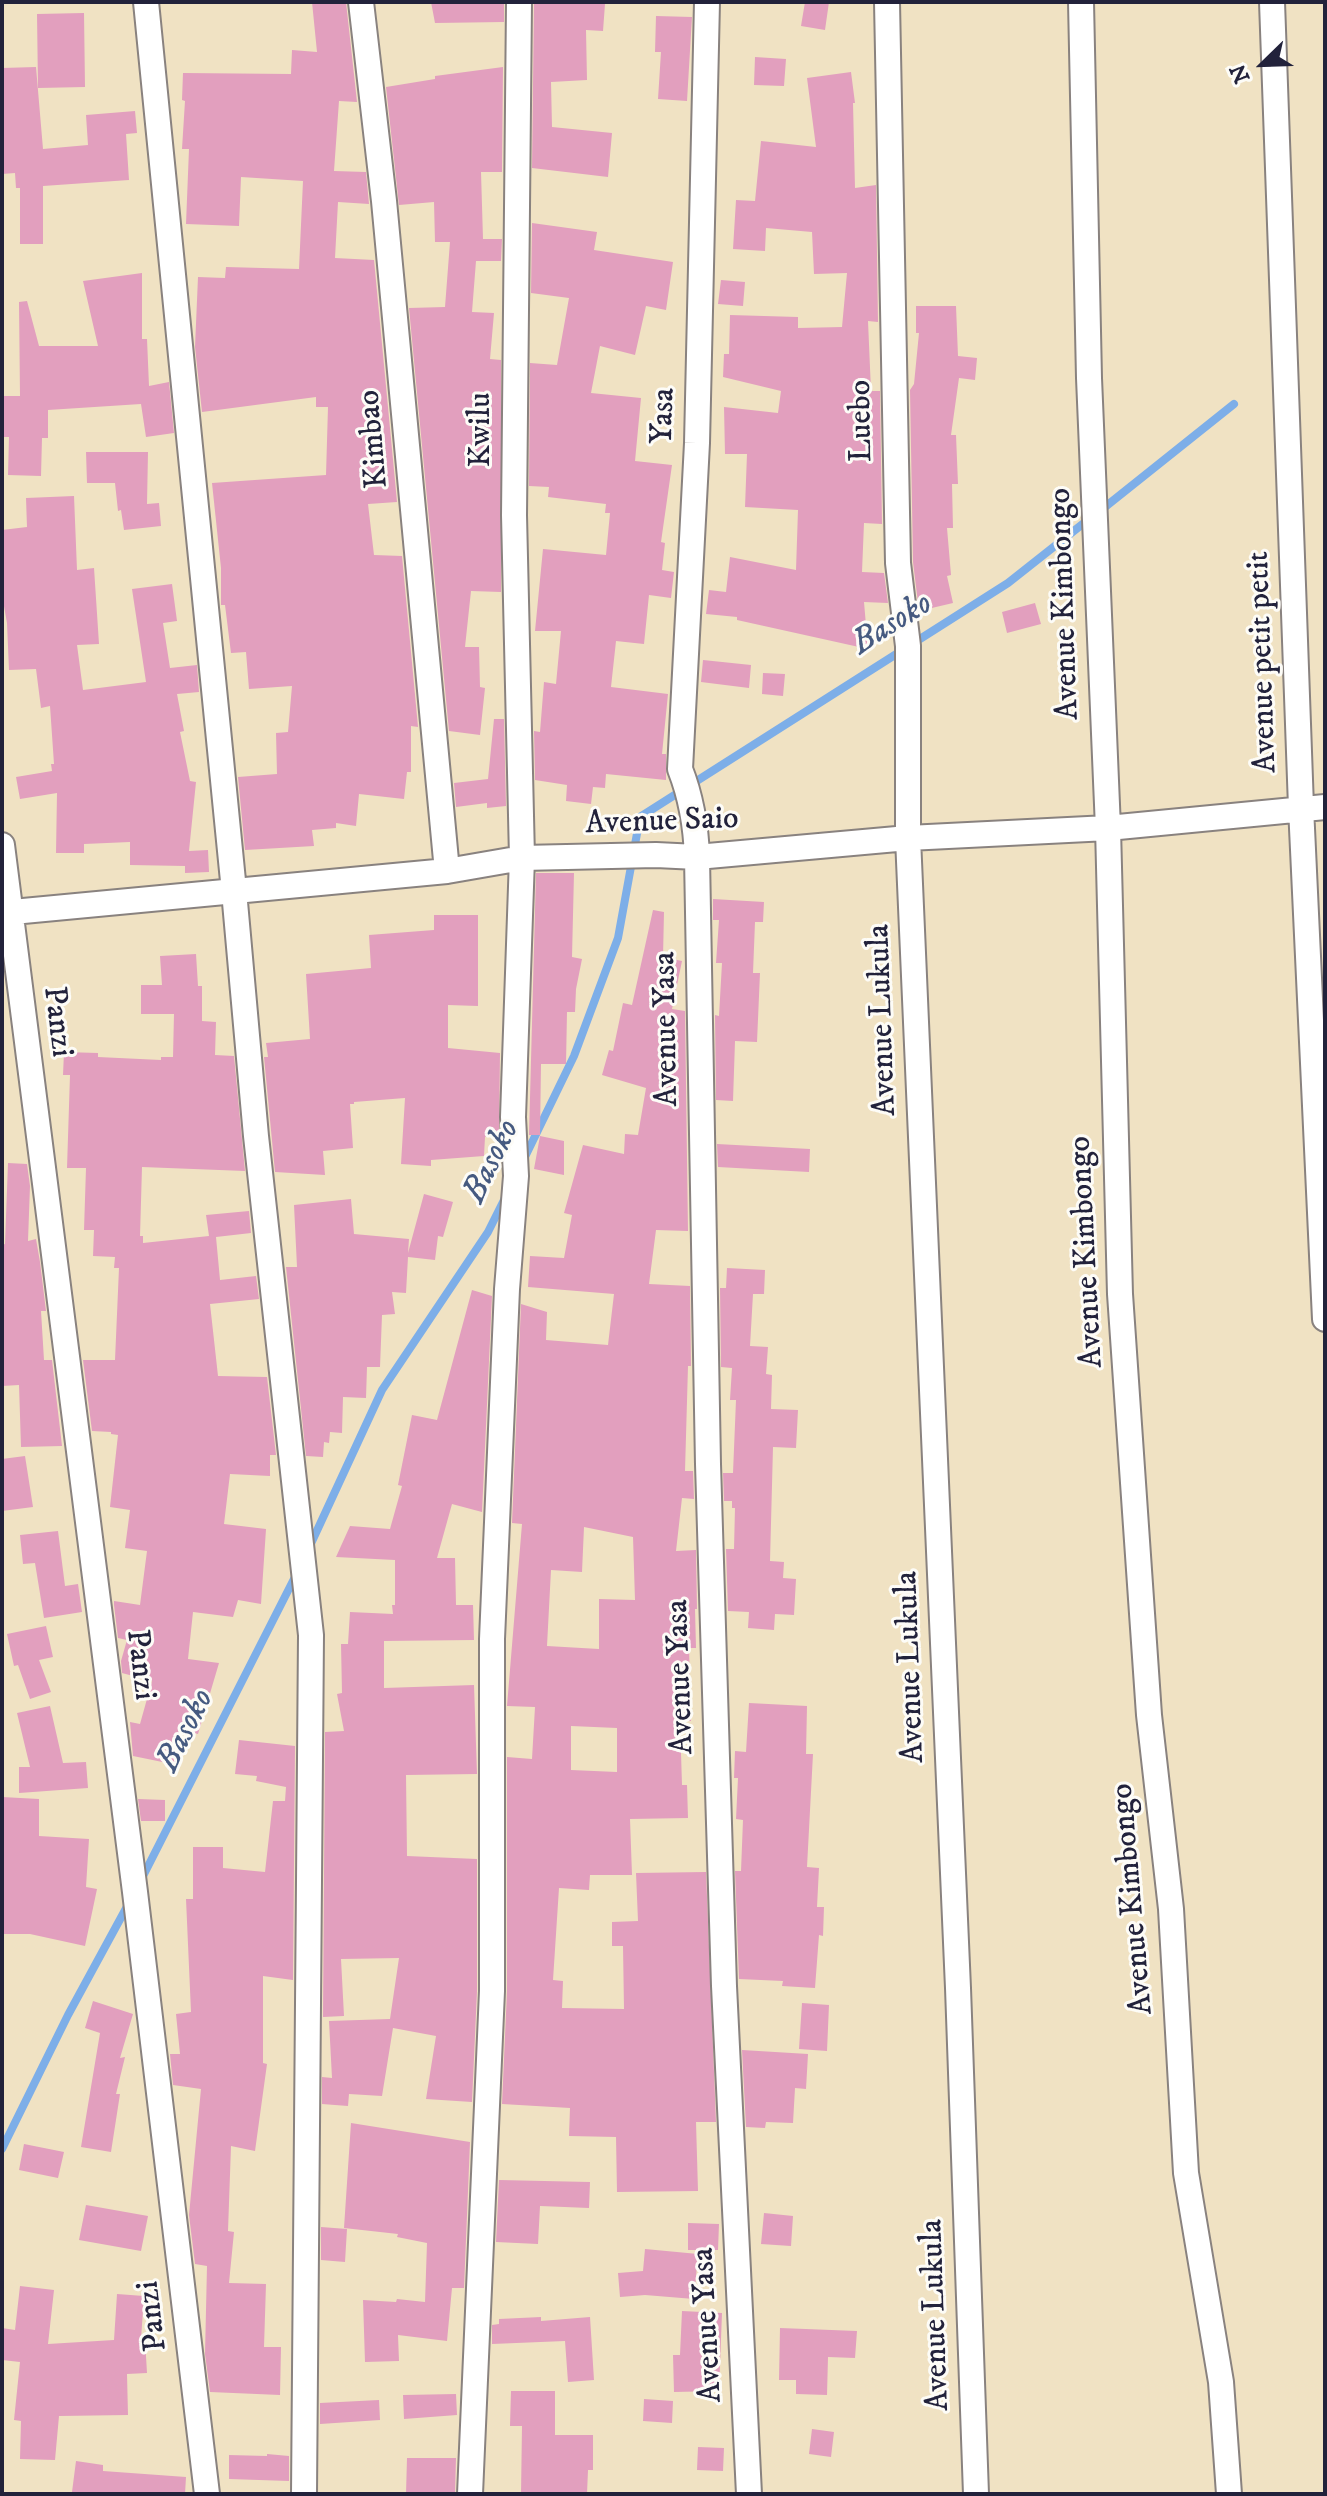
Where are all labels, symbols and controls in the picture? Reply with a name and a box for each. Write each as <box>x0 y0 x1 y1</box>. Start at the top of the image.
north arrow <box>1223 24 1303 104</box>
text: N <box>1224 60 1256 87</box>
street label: Luebo <box>843 380 883 462</box>
street label: Yasa <box>645 387 685 445</box>
street label: Kimbao <box>352 388 398 490</box>
street label: Kwilu <box>463 392 501 468</box>
street label: Avenue Kimbongo <box>1043 487 1089 721</box>
street label: Avenue petit petit <box>1241 550 1287 774</box>
water label: Basoko <box>845 585 941 665</box>
street label: Avenue Saio <box>585 801 739 845</box>
street label: Avenue Lukula <box>861 923 907 1117</box>
street label: Avenue Yasa <box>647 951 689 1107</box>
street label: Panzi <box>33 984 79 1060</box>
water label: Basoko <box>456 1114 530 1210</box>
street label: Avenue Kimbongo <box>1063 1135 1113 1369</box>
street label: Avenue Lukula <box>889 1570 935 1764</box>
street label: Avenue Yasa <box>660 1599 704 1755</box>
street label: Panzi <box>116 1627 162 1703</box>
water label: Basoko <box>149 1683 225 1779</box>
street label: Avenue Kimbongo <box>1105 1782 1163 2016</box>
street label: Avenue Lukula <box>914 2218 960 2412</box>
street label: Avenue Yasa <box>686 2247 732 2403</box>
street label: Panzi <box>131 2278 177 2354</box>

